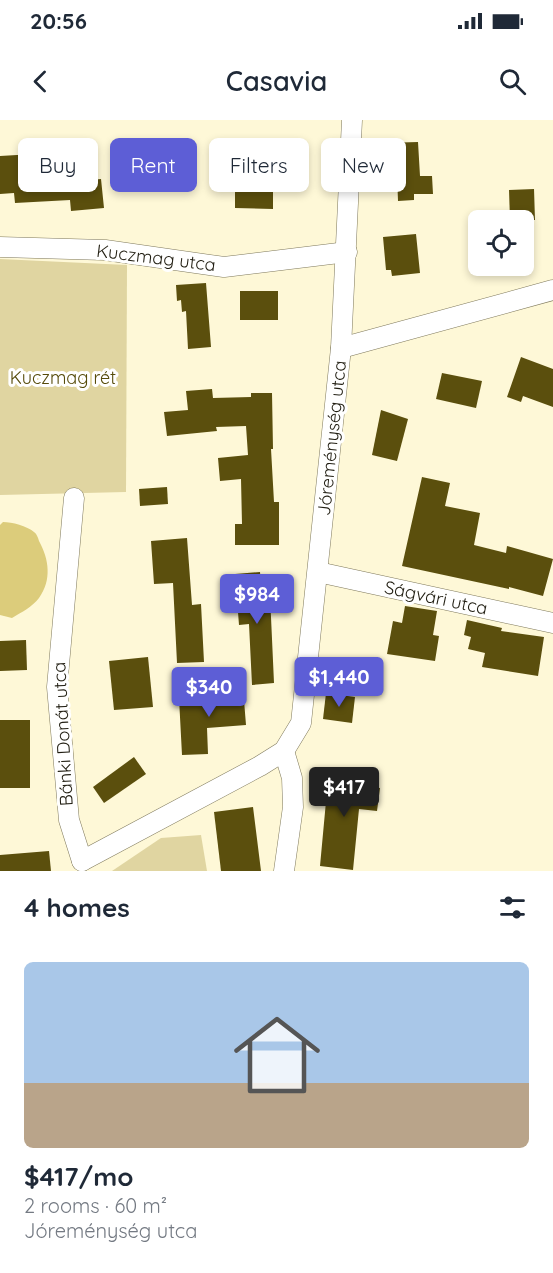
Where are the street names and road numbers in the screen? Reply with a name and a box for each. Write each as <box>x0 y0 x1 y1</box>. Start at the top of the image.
street label: Kuczmag utca <box>95 239 217 276</box>
street label: Jóreménység utca <box>312 359 351 517</box>
street label: Ságvári utca <box>382 575 490 620</box>
street label: Bánki Donát utca <box>47 661 78 807</box>

